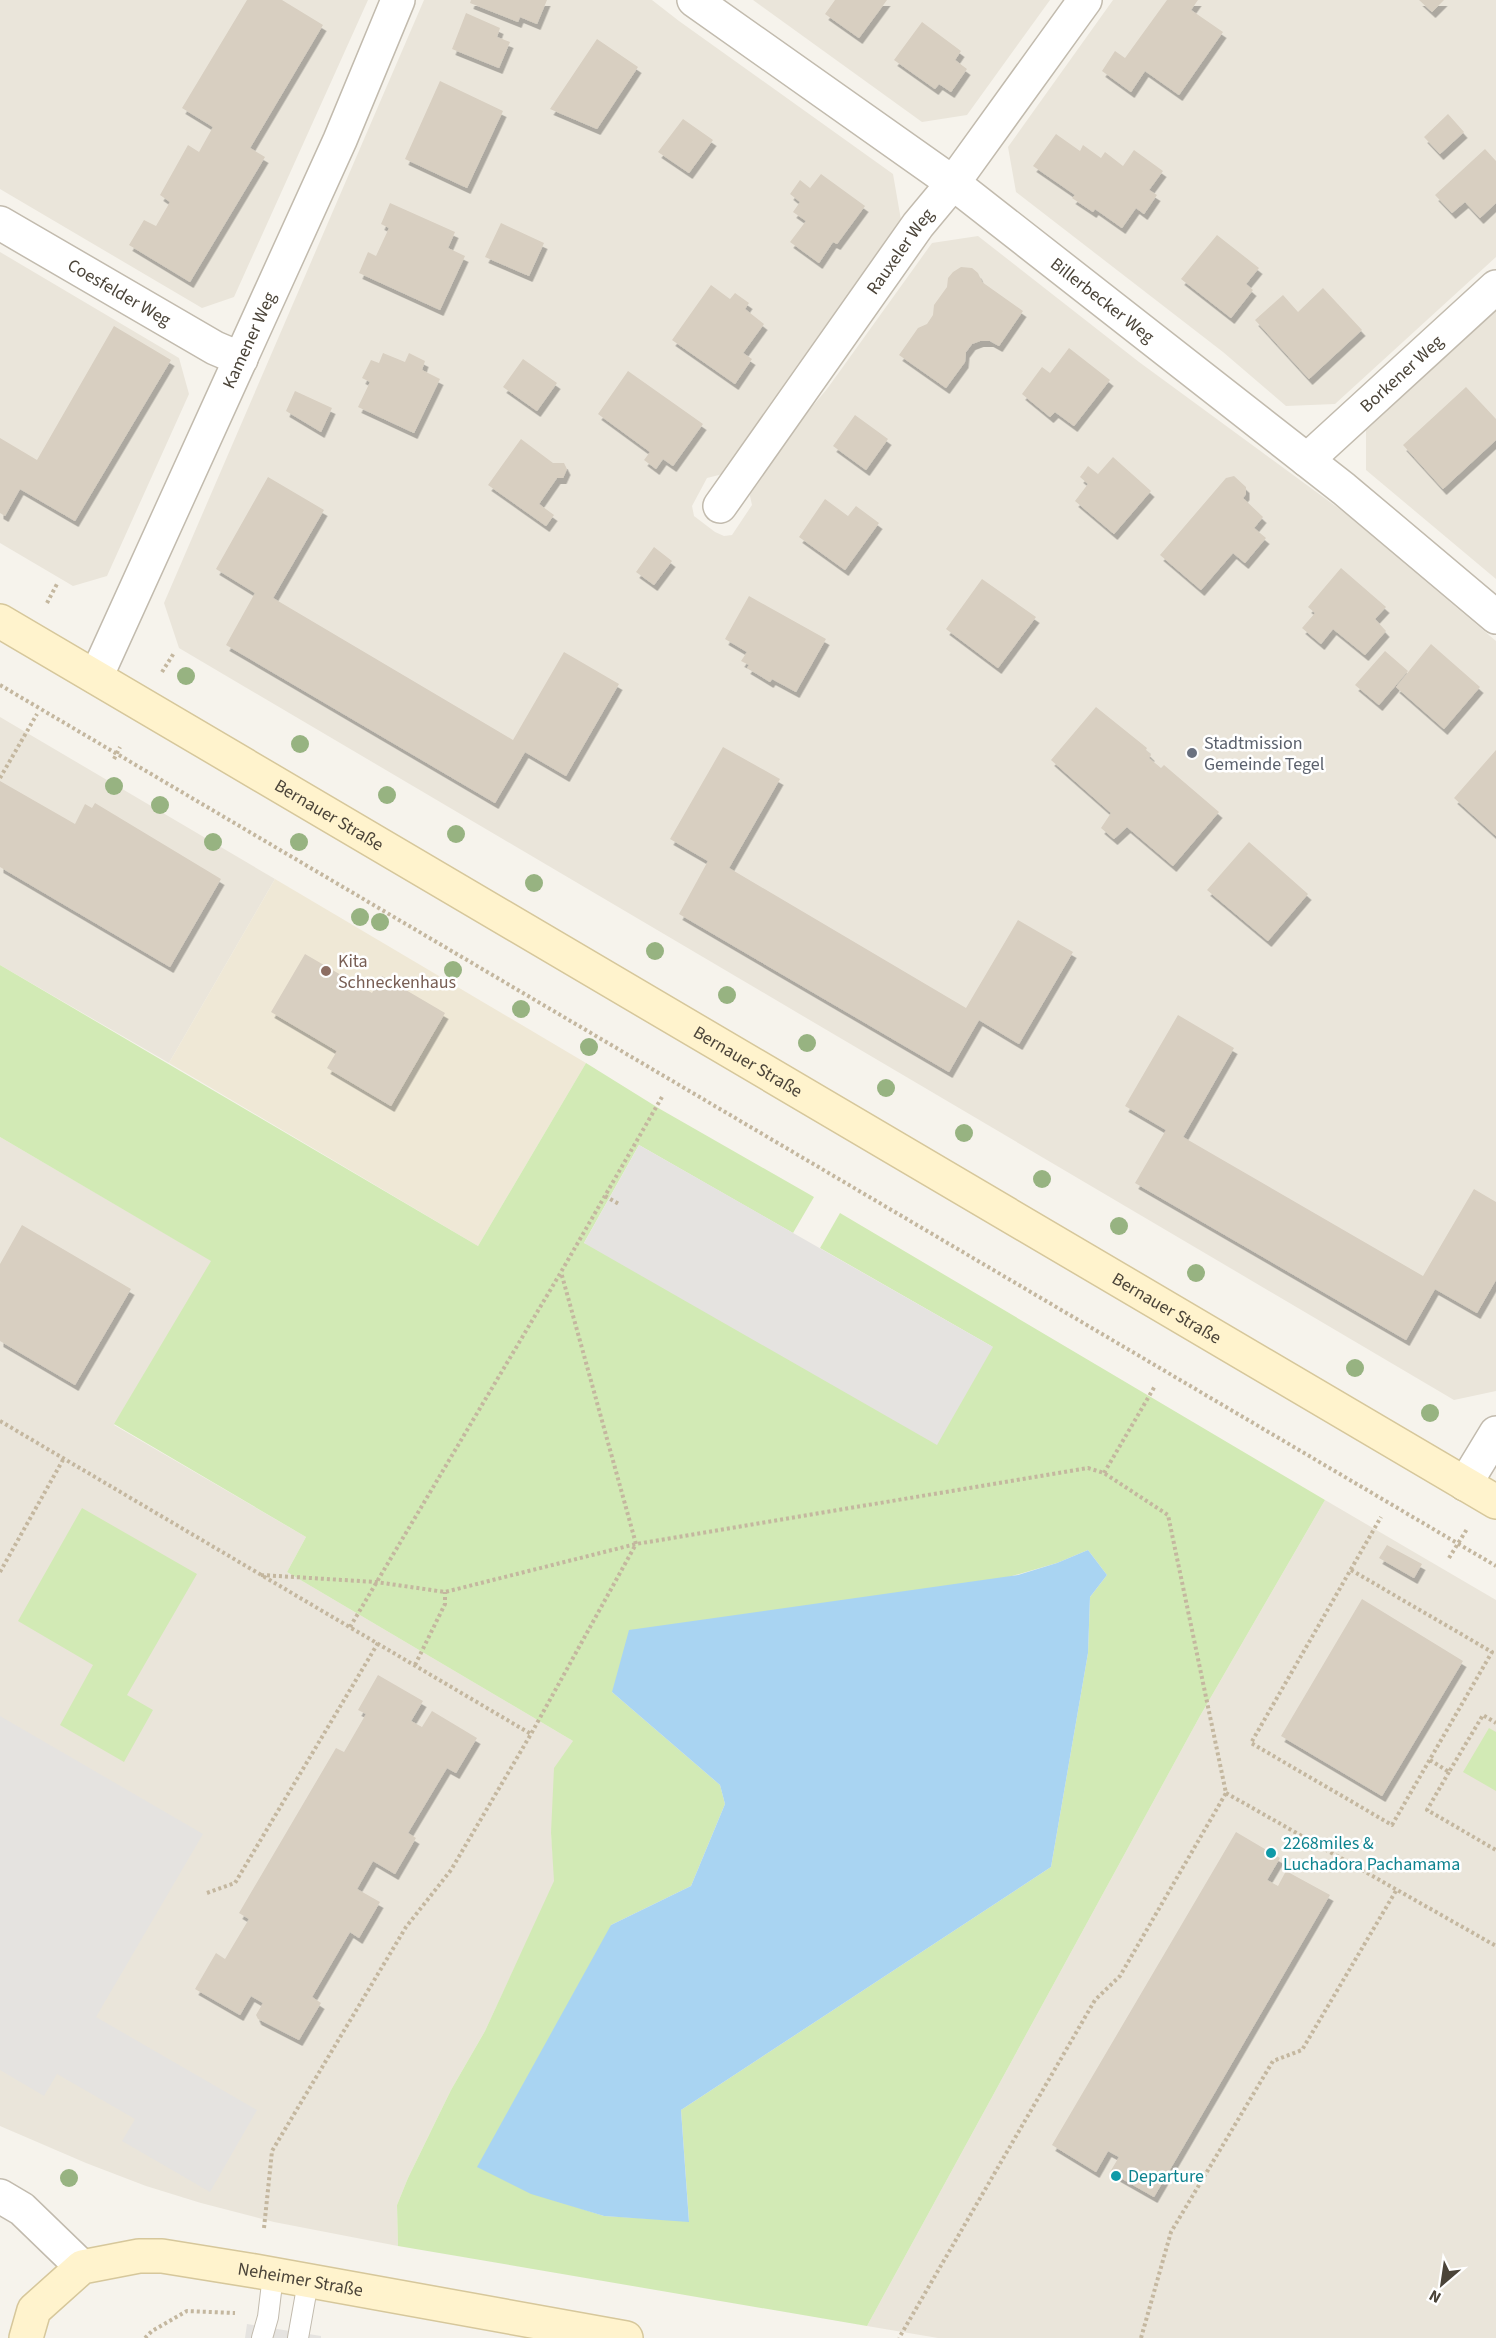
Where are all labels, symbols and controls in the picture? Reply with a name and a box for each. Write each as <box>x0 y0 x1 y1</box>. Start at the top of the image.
street label: Rauxeler Weg <box>861 203 940 300</box>
street label: Billerbecker Weg <box>1045 252 1159 349</box>
street label: Coesfelder Weg <box>63 253 175 333</box>
street label: Kamener Weg <box>217 288 282 393</box>
street label: Borkener Weg <box>1355 329 1449 419</box>
place label: Stadtmission Gemeinde Tegel <box>1204 731 1324 777</box>
marker: Stadtmission Gemeinde Tegel <box>1185 746 1199 760</box>
street label: Bernauer Straße <box>270 773 388 857</box>
place label: Kita Schneckenhaus <box>338 949 456 995</box>
marker: Kita Schneckenhaus <box>319 964 333 978</box>
street label: Bernauer Straße <box>688 1020 807 1104</box>
street label: Bernauer Straße <box>1107 1267 1226 1350</box>
place label: 2268miles & Luchadora Pachamama <box>1283 1831 1460 1877</box>
marker: 2268miles & Luchadora Pachamama <box>1264 1846 1278 1860</box>
place label: Departure <box>1128 2164 1204 2189</box>
marker: Departure <box>1109 2169 1123 2183</box>
north arrow <box>1412 2254 1472 2314</box>
street label: Neheimer Straße <box>236 2256 365 2303</box>
text: N <box>1425 2284 1445 2308</box>

